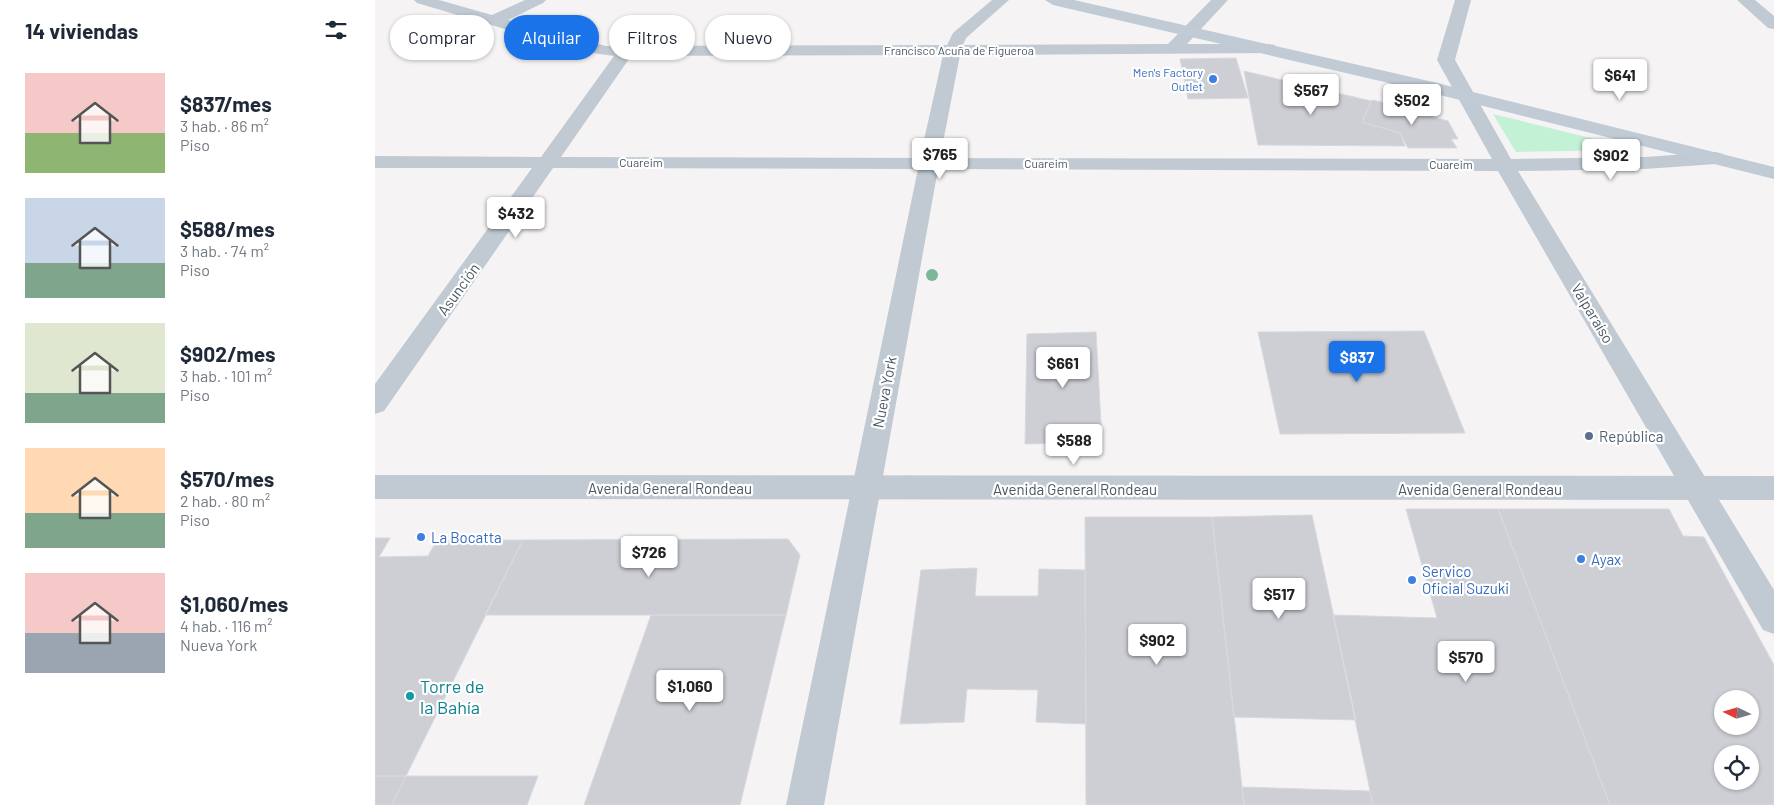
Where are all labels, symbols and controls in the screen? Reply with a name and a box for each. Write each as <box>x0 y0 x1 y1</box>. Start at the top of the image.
chip: Comprar <box>390 15 494 60</box>
chip: Alquilar <box>504 15 599 60</box>
chip: Filtros <box>609 15 695 60</box>
chip: Nuevo <box>705 15 791 60</box>
icon: filters <box>322 16 350 44</box>
text: 14 viviendas <box>25 18 138 43</box>
street label: Francisco Acuña de Figueroa <box>884 43 1034 57</box>
pin: $641 <box>1590 58 1650 101</box>
place label: Men's Factory Outlet <box>1133 65 1203 93</box>
text: $641 <box>1604 65 1636 84</box>
marker: Men's Factory Outlet <box>1207 73 1219 85</box>
pin: $567 <box>1281 74 1341 116</box>
text: $567 <box>1294 80 1328 99</box>
pin: $502 <box>1382 84 1442 126</box>
text: $502 <box>1394 90 1430 109</box>
text: $837/mes <box>180 91 272 116</box>
icon: home <box>65 93 125 153</box>
text: 3 hab. · 86 m² <box>180 116 269 135</box>
text: Piso <box>180 135 210 154</box>
pin: $765 <box>910 138 970 180</box>
pin: $902 <box>1581 138 1641 181</box>
text: $765 <box>923 144 957 163</box>
text: $902 <box>1593 145 1629 164</box>
street label: Cuareim <box>619 155 663 169</box>
street label: Cuareim <box>1024 156 1068 170</box>
street label: Cuareim <box>1429 157 1473 171</box>
pin: $432 <box>486 196 546 239</box>
text: $432 <box>498 203 534 222</box>
text: $588/mes <box>180 216 275 241</box>
icon: home <box>65 218 125 278</box>
text: 3 hab. · 74 m² <box>180 241 269 260</box>
street label: Asunción <box>433 259 483 319</box>
text: Piso <box>180 260 210 279</box>
street label: Valparaíso <box>1568 280 1618 346</box>
pin: $837 <box>1327 340 1387 383</box>
text: $902/mes <box>180 341 276 366</box>
icon: home <box>65 343 125 403</box>
pin: $661 <box>1033 346 1093 389</box>
text: $837 <box>1340 347 1374 366</box>
text: $661 <box>1047 353 1079 372</box>
street label: Nueva York <box>868 354 900 429</box>
text: 3 hab. · 101 m² <box>180 366 272 385</box>
text: Piso <box>180 385 210 404</box>
pin: $588 <box>1044 424 1104 466</box>
place label: República <box>1599 427 1663 445</box>
text: $588 <box>1056 430 1092 449</box>
marker: República <box>1583 430 1595 442</box>
text: $570/mes <box>180 466 274 491</box>
icon: home <box>65 468 125 528</box>
street label: Avenida General Rondeau <box>588 479 752 497</box>
street label: Avenida General Rondeau <box>993 480 1157 498</box>
street label: Avenida General Rondeau <box>1398 480 1562 498</box>
text: 2 hab. · 80 m² <box>180 491 270 510</box>
text: Piso <box>180 510 210 529</box>
place label: La Bocatta <box>431 528 502 546</box>
marker: La Bocatta <box>415 531 427 543</box>
pin: $726 <box>619 536 679 578</box>
text: $726 <box>632 542 666 561</box>
place label: Ayax <box>1591 550 1621 568</box>
marker: Ayax <box>1575 553 1587 565</box>
place label: Servico Oficial Suzuki <box>1422 562 1509 597</box>
marker: Servico Oficial Suzuki <box>1406 574 1418 586</box>
pin: $517 <box>1249 578 1309 620</box>
text: $517 <box>1263 584 1295 603</box>
text: $1,060/mes <box>180 591 288 616</box>
icon: home <box>65 593 125 653</box>
text: 4 hab. · 116 m² <box>180 616 273 635</box>
pin: $902 <box>1127 624 1187 666</box>
text: $902 <box>1139 630 1175 649</box>
text: Nueva York <box>180 635 257 654</box>
pin: $570 <box>1436 640 1496 683</box>
text: $570 <box>1449 647 1483 666</box>
pin: $1,060 <box>649 670 731 712</box>
place label: Torre de la Bahía <box>420 675 484 718</box>
text: $1,060 <box>667 676 713 695</box>
marker: Torre de la Bahía <box>404 690 416 702</box>
north arrow <box>1714 690 1759 735</box>
map controls <box>1714 690 1759 790</box>
button: locate <box>1714 745 1759 790</box>

